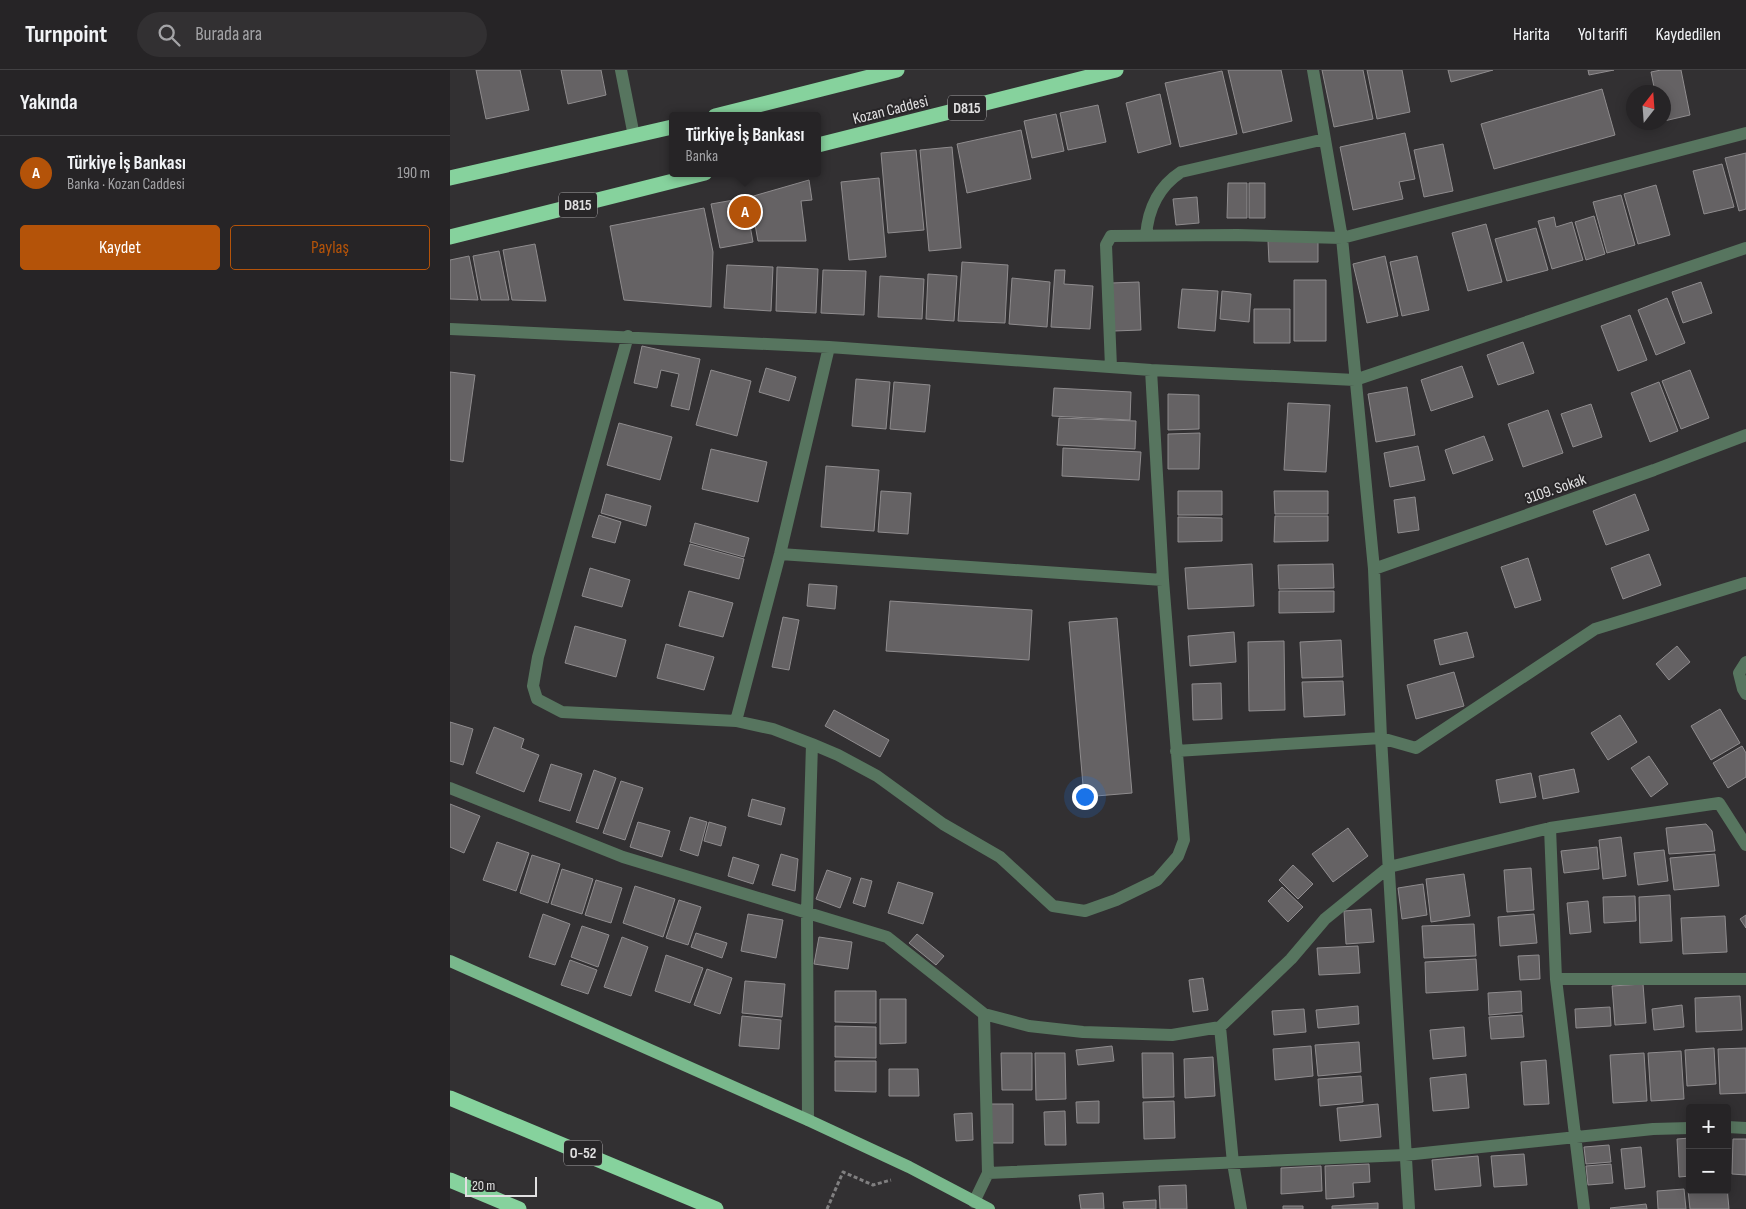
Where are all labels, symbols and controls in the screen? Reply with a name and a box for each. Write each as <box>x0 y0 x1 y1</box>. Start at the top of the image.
search box <box>137 12 487 57</box>
text: Turnpoint <box>25 20 107 49</box>
icon: search <box>155 21 183 49</box>
text: Burada ara <box>195 23 262 46</box>
text: Harita <box>1513 24 1550 45</box>
text: Yol tarifi <box>1578 24 1627 45</box>
text: Kaydedilen <box>1655 24 1721 45</box>
north arrow <box>1626 85 1671 130</box>
text: Yakında <box>20 90 77 115</box>
street label: Kozan Caddesi <box>851 92 930 129</box>
road number: D815 <box>948 96 986 120</box>
popup <box>669 112 821 177</box>
text: Türkiye İş Bankası <box>686 124 804 147</box>
text: Banka <box>686 147 718 166</box>
text: Türkiye İş Bankası <box>67 152 186 175</box>
text: A <box>32 164 40 183</box>
text: 190 m <box>397 164 430 183</box>
text: Banka · Kozan Caddesi <box>67 175 185 194</box>
road number: D815 <box>559 192 597 218</box>
pin: A <box>729 193 761 231</box>
button: Kaydet <box>20 225 220 270</box>
button: Paylaş <box>230 225 430 270</box>
street label: 3109. Sokak <box>1522 470 1589 509</box>
your location <box>1072 784 1098 810</box>
map controls <box>1686 1104 1731 1194</box>
button: + <box>1686 1104 1731 1149</box>
road number: O-52 <box>564 1140 602 1166</box>
button: − <box>1686 1149 1731 1194</box>
scale bar <box>465 1174 538 1197</box>
text: 20 m <box>472 1177 495 1194</box>

